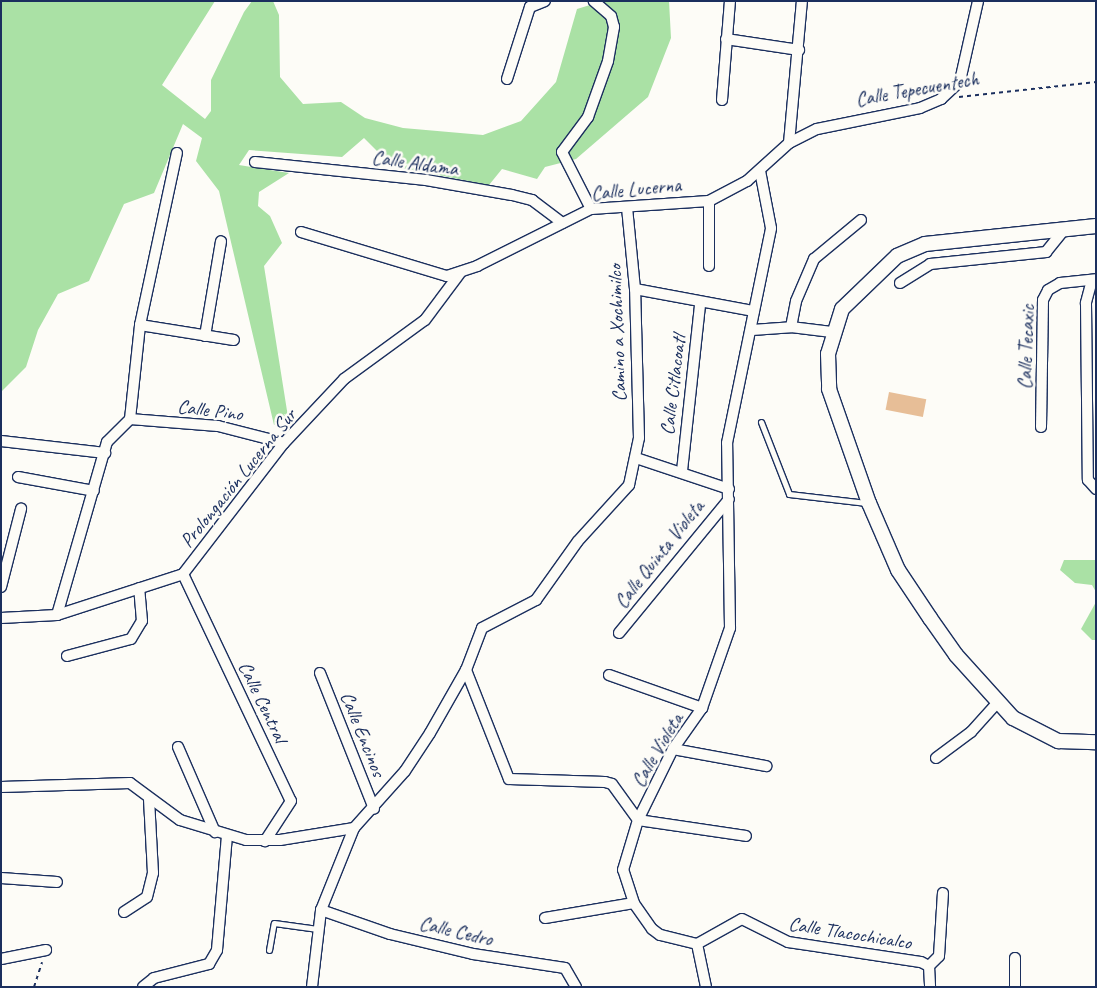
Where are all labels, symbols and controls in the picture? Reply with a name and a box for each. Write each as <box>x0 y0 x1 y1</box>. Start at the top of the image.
street label: Calle Tepecuentech <box>854 66 980 112</box>
street label: Calle Aldama <box>371 145 459 181</box>
street label: Calle Lucerna <box>590 172 682 206</box>
street label: Camino a Xochimilco <box>603 264 631 402</box>
street label: Calle Tecaxic <box>1013 305 1039 389</box>
street label: Calle Citlacoatl <box>655 334 691 436</box>
street label: Calle Pino <box>176 394 244 426</box>
street label: Prolongación Lucerna Sur <box>175 404 301 552</box>
street label: Calle Quinta Violeta <box>609 495 709 613</box>
street label: Calle Central <box>233 658 293 746</box>
street label: Calle Encinos <box>335 688 391 780</box>
street label: Calle Violeta <box>626 708 688 792</box>
street label: Calle Cedro <box>417 911 495 951</box>
street label: Calle Tlacochicalco <box>786 911 914 955</box>

